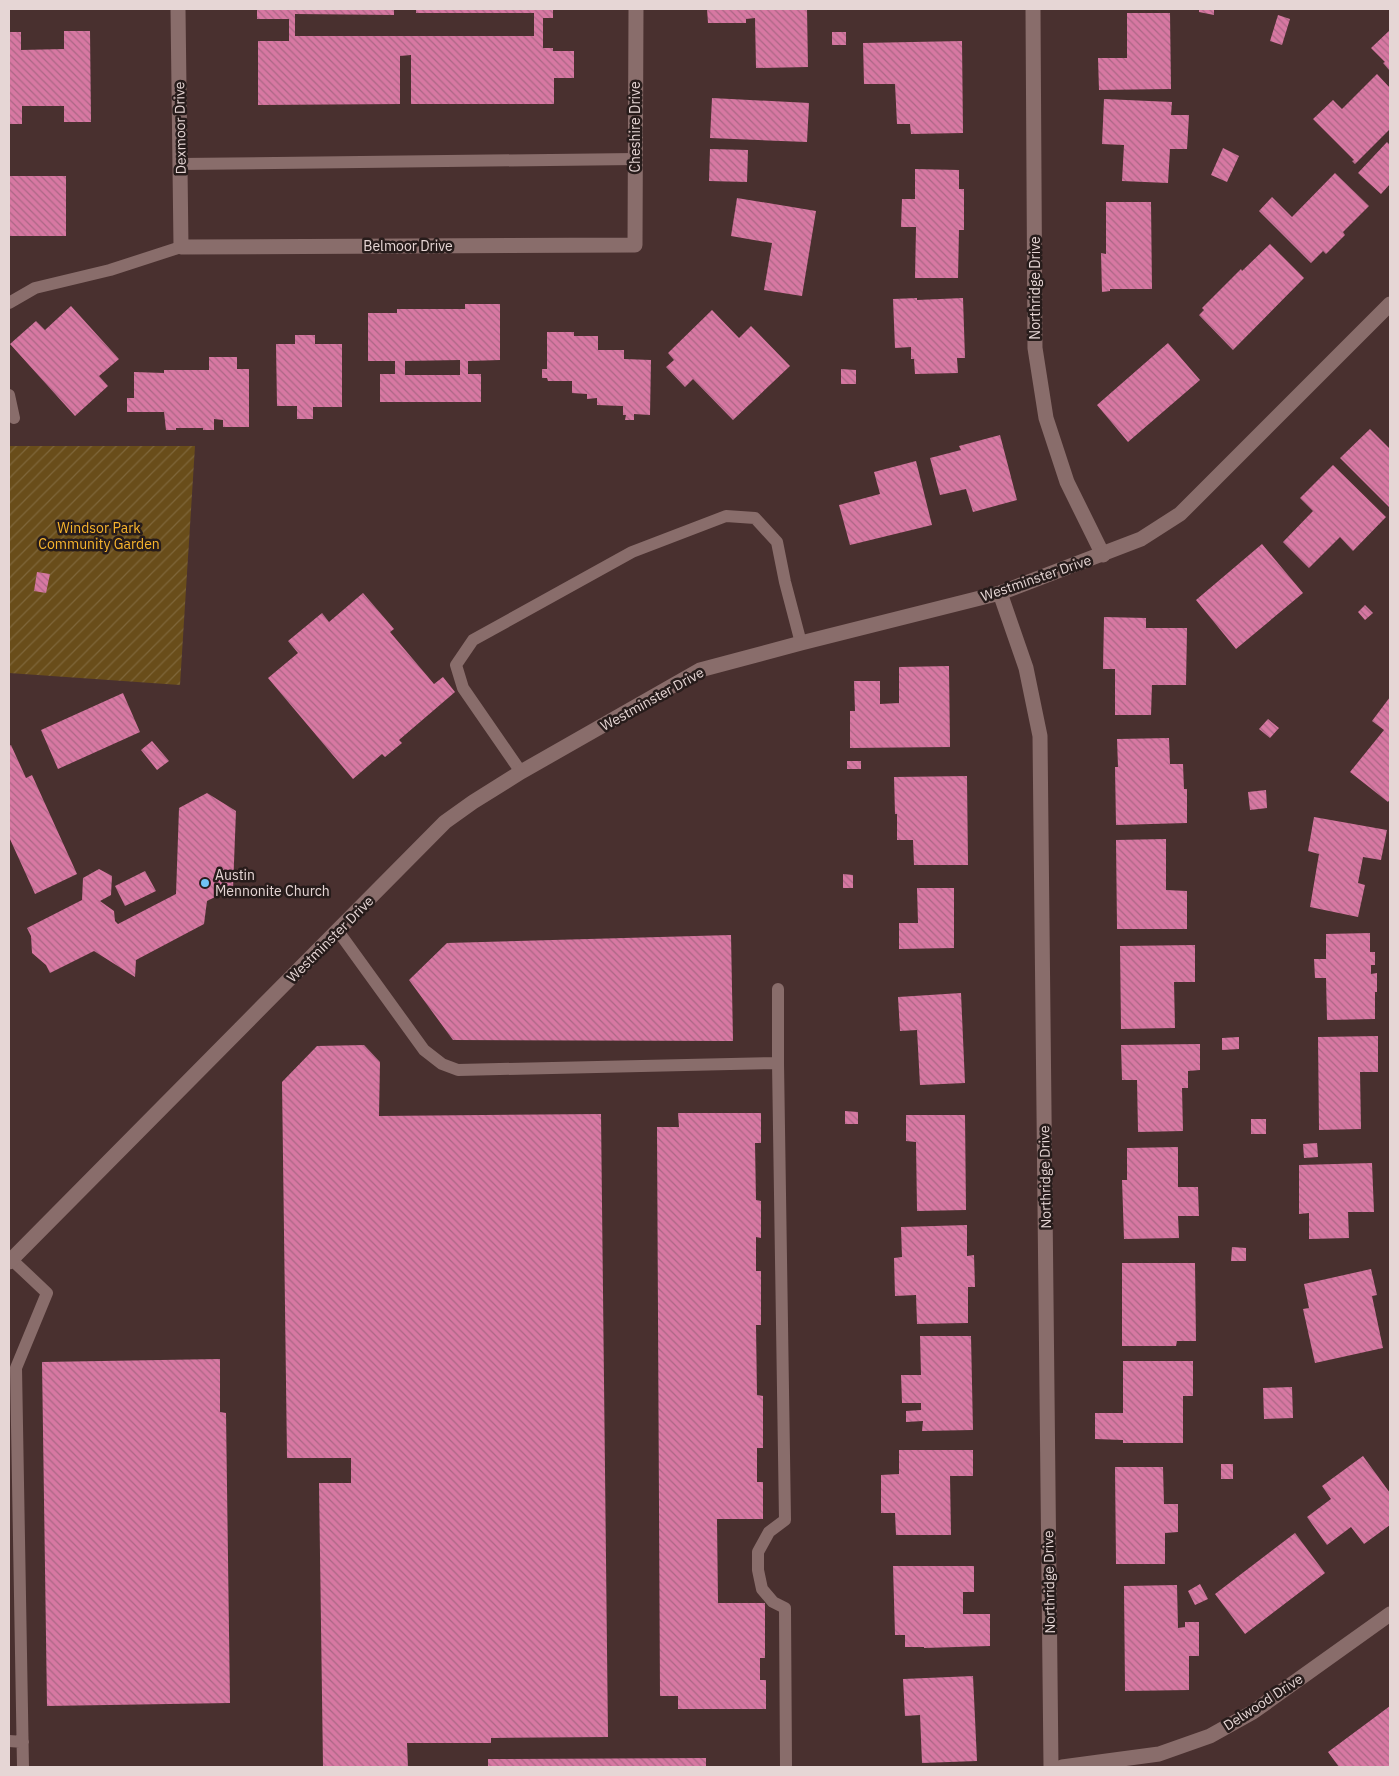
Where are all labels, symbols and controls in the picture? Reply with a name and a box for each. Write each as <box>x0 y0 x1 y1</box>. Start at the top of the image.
street label: Dexmoor Drive <box>170 81 190 175</box>
street label: Cheshire Drive <box>626 81 644 173</box>
street label: Northridge Drive <box>1026 236 1044 340</box>
street label: Belmoor Drive <box>363 237 453 255</box>
park label: Windsor Park Community Garden <box>38 519 160 553</box>
street label: Westminster Drive <box>978 551 1094 605</box>
street label: Westminster Drive <box>597 663 707 735</box>
place label: Austin Mennonite Church <box>215 866 330 900</box>
marker: Austin Mennonite Church <box>199 877 211 889</box>
street label: Westminster Drive <box>283 892 377 986</box>
street label: Northridge Drive <box>1035 1125 1055 1229</box>
street label: Northridge Drive <box>1039 1530 1059 1634</box>
street label: Delwood Drive <box>1220 1669 1306 1734</box>

